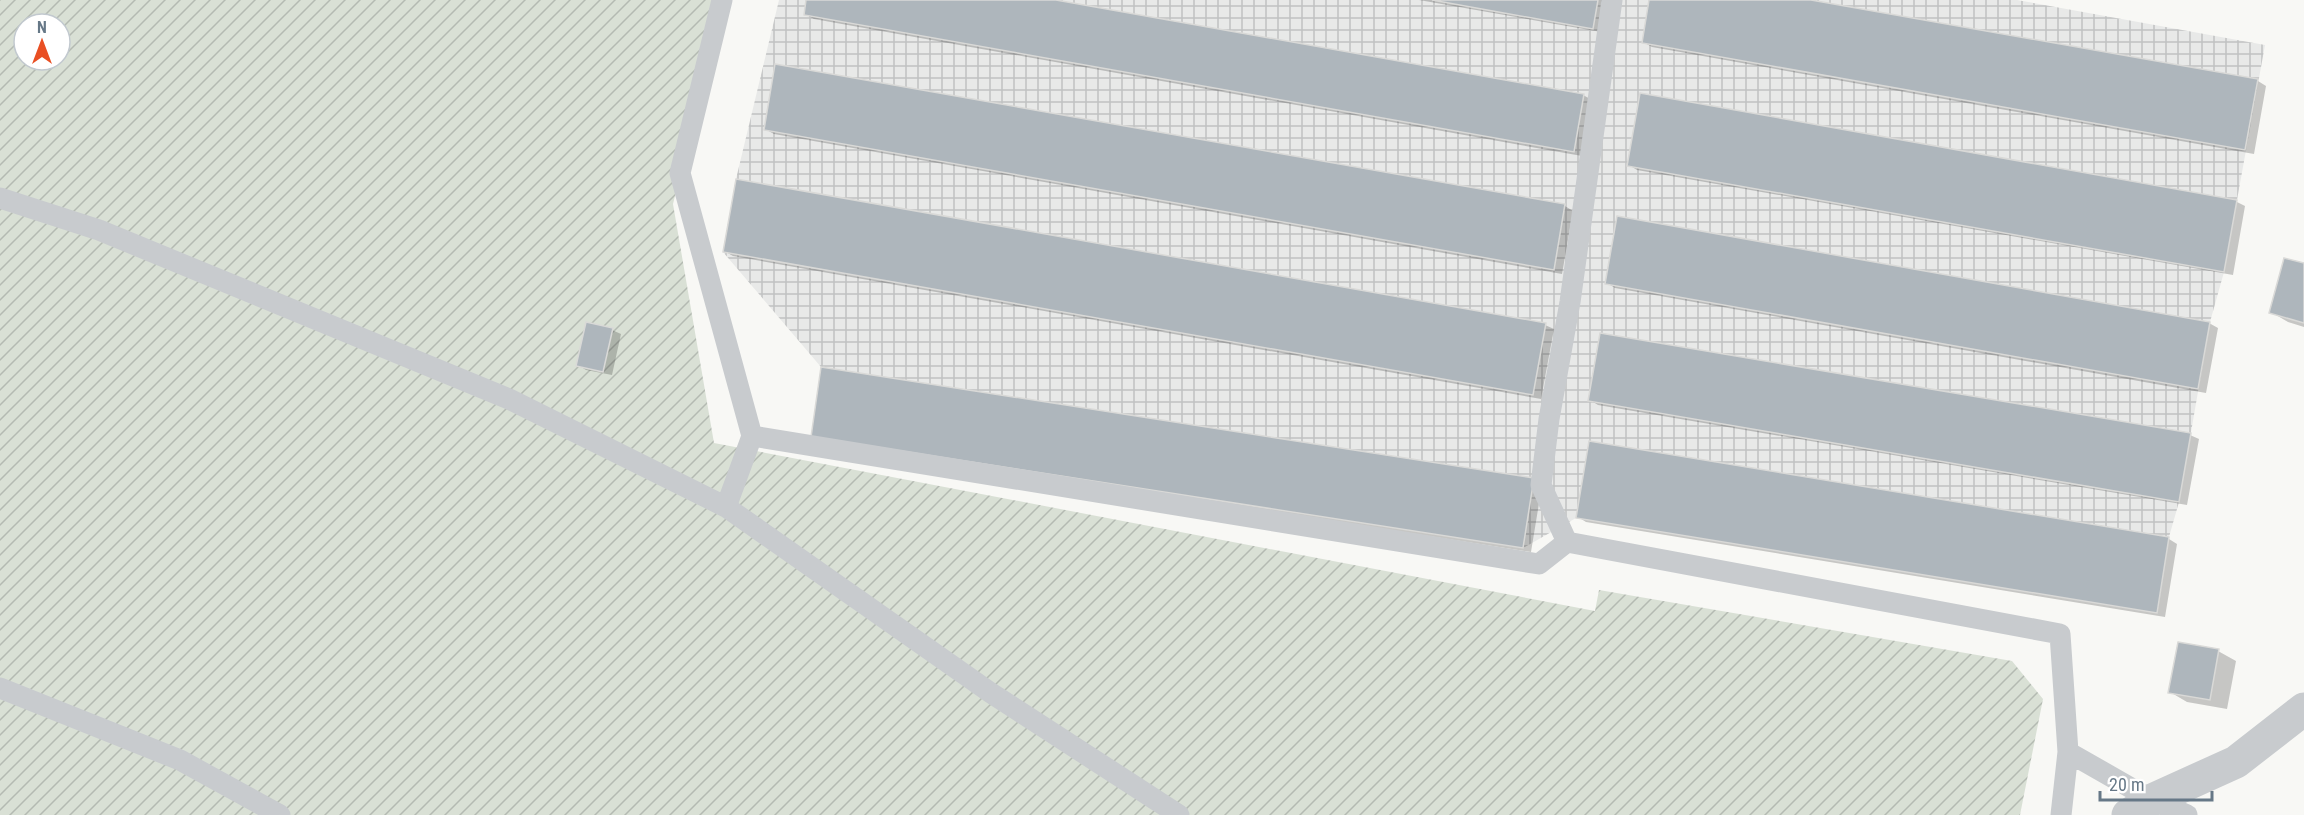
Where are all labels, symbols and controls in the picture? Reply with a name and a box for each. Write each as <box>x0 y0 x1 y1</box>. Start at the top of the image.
north arrow <box>12 12 72 72</box>
text: N <box>37 18 47 37</box>
scale bar <box>2100 764 2212 802</box>
text: 20 m <box>2109 774 2144 795</box>

